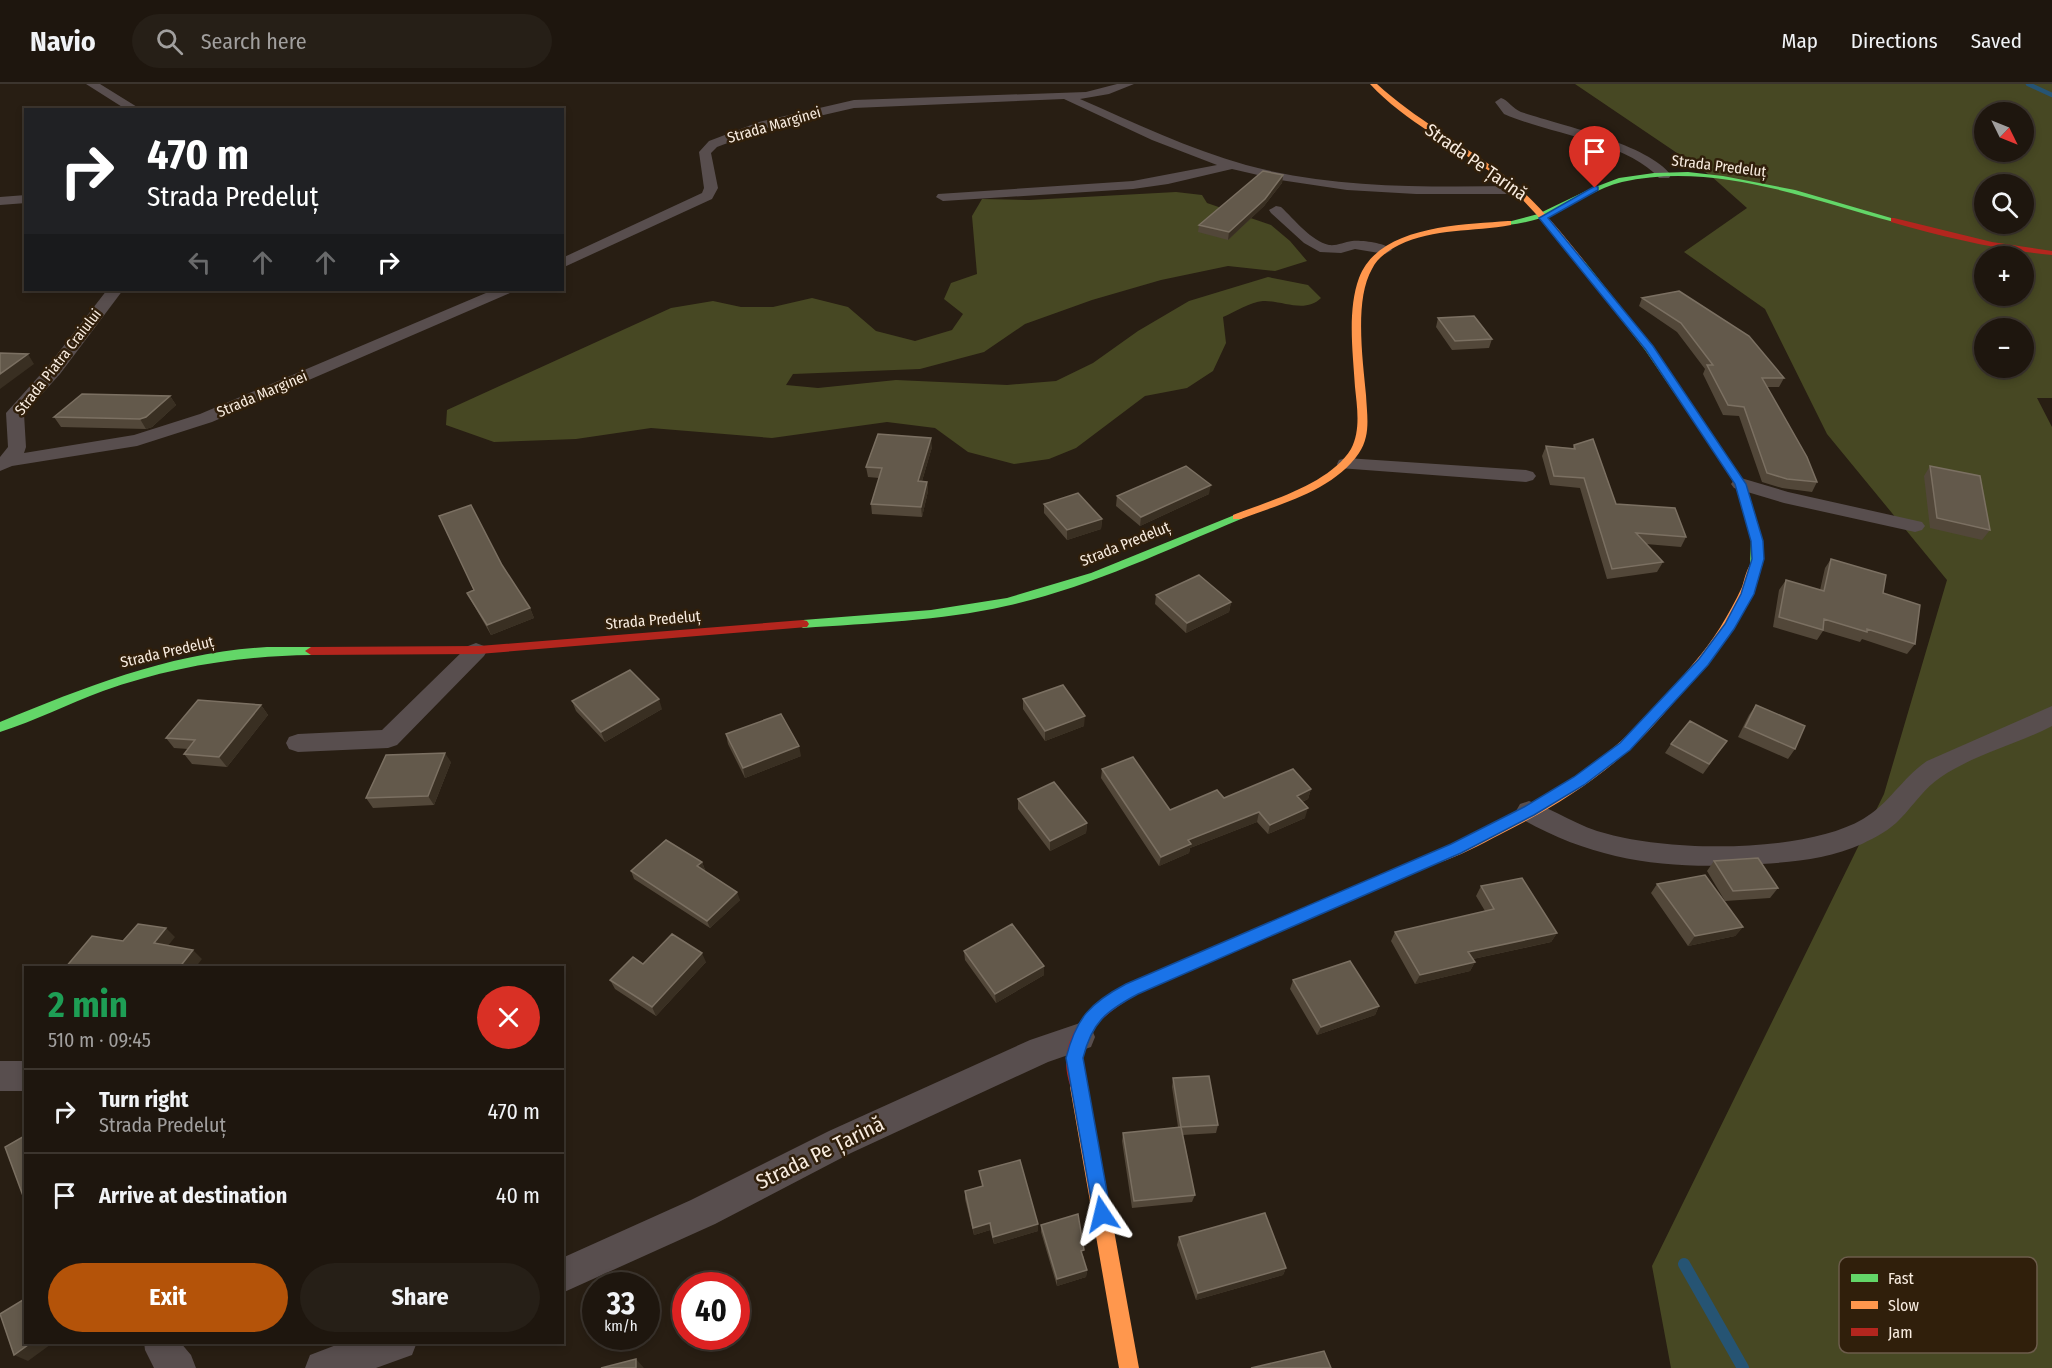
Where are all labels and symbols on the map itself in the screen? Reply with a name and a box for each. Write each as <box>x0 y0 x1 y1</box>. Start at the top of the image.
north arrow <box>1974 102 2034 162</box>
street label: Strada Marginei <box>725 103 823 147</box>
street label: Strada Pe Țarină <box>1421 119 1531 205</box>
pin <box>1569 126 1620 188</box>
street label: Strada Predeluț <box>1670 151 1767 182</box>
street label: Strada Piatra Craiului <box>11 305 105 419</box>
street label: Strada Marginei <box>214 367 310 421</box>
street label: Strada Predeluț <box>1077 518 1173 571</box>
street label: Strada Predeluț <box>605 607 701 634</box>
street label: Strada Predeluț <box>119 632 216 672</box>
street label: Strada Pe Țarină <box>752 1111 888 1195</box>
position arrow <box>1070 1182 1134 1246</box>
legend <box>1839 1257 2037 1353</box>
text: Fast <box>1888 1269 1915 1288</box>
speed limit sign: 40 <box>672 1272 750 1350</box>
text: Slow <box>1888 1296 1919 1315</box>
text: Jam <box>1888 1323 1913 1342</box>

